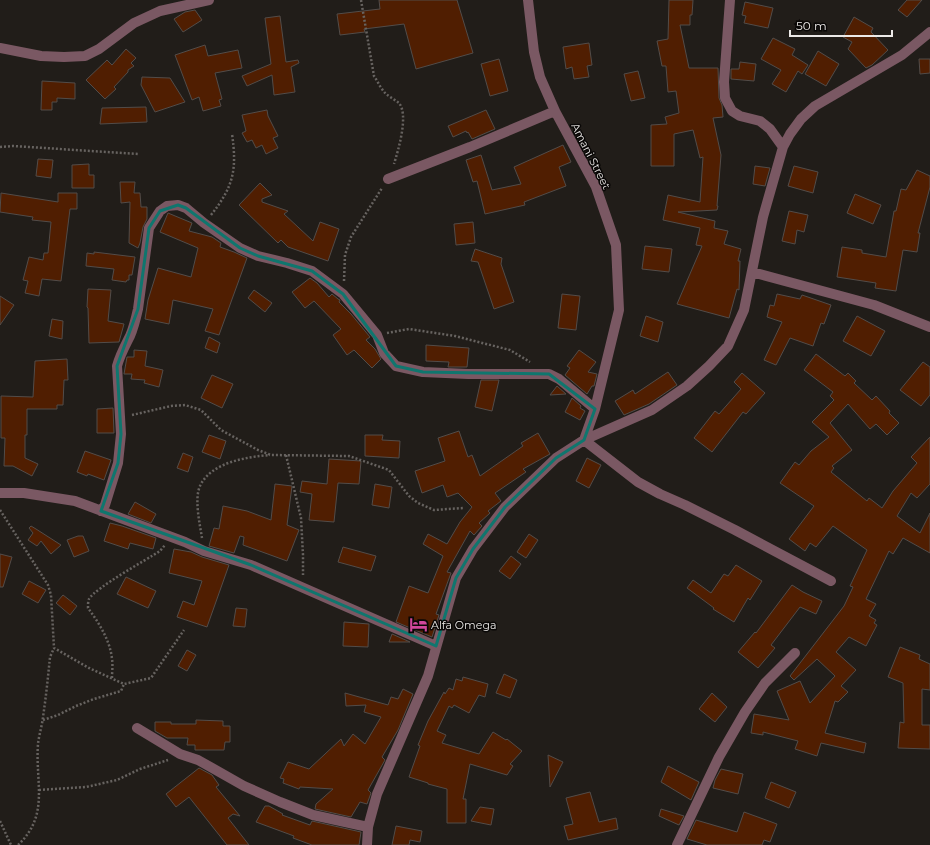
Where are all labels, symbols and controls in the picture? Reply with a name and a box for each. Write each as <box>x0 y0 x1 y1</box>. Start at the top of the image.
scale bar <box>790 12 892 38</box>
text: 50 m <box>796 18 827 33</box>
street label: Amani Street <box>568 120 614 192</box>
hotel icon: Alfa Omega <box>408 615 428 635</box>
place label: Alfa Omega <box>431 618 496 632</box>

